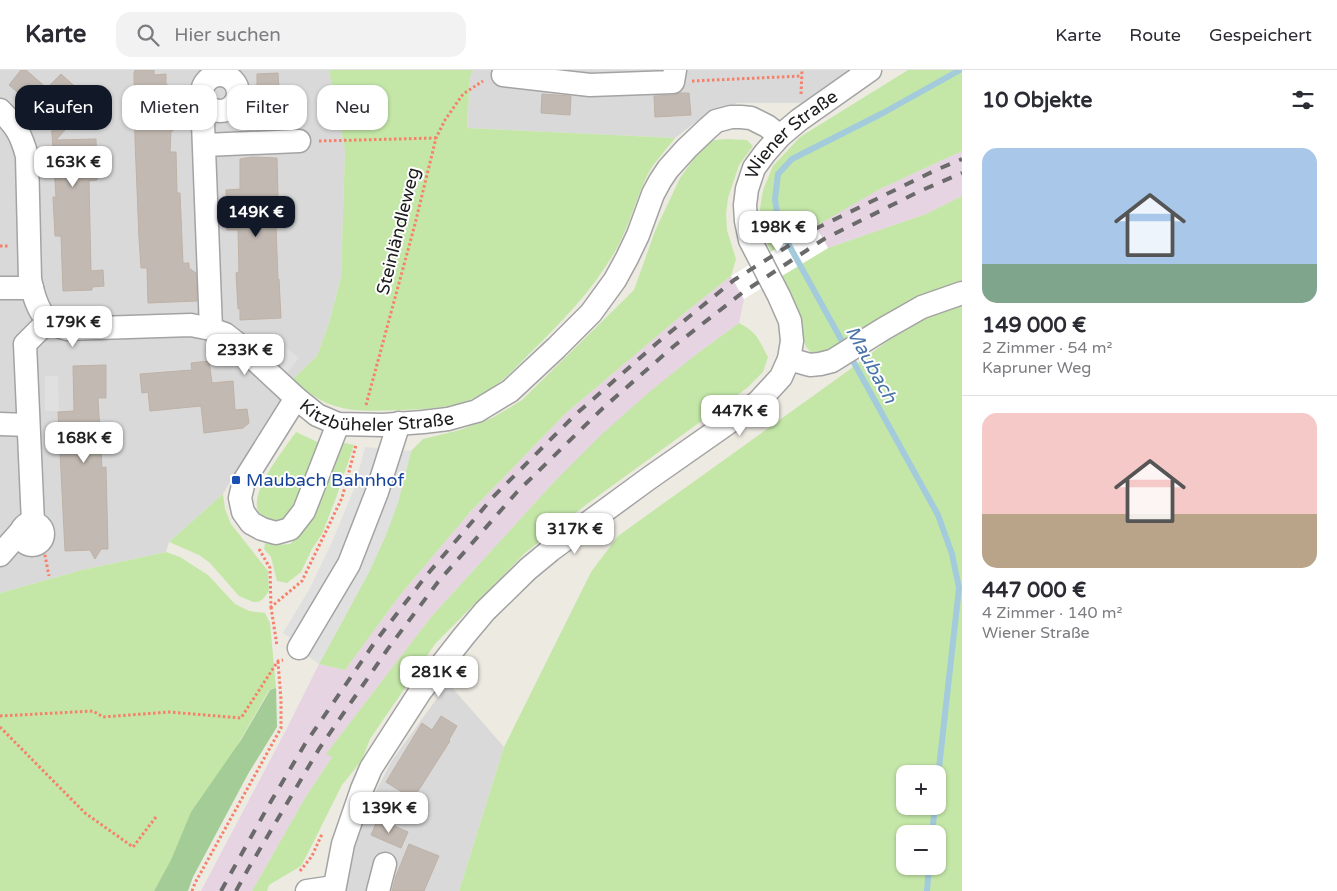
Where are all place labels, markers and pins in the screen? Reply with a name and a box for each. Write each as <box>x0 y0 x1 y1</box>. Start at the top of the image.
pin: 163K € <box>32 146 114 188</box>
pin: 149K € <box>215 196 297 238</box>
pin: 198K € <box>737 210 819 253</box>
pin: 179K € <box>32 306 114 348</box>
pin: 233K € <box>204 334 286 376</box>
pin: 447K € <box>699 394 781 437</box>
pin: 168K € <box>43 422 125 464</box>
place label: Maubach Bahnhof <box>246 469 404 491</box>
marker: Maubach Bahnhof <box>230 474 242 486</box>
pin: 317K € <box>534 512 616 555</box>
pin: 281K € <box>398 656 480 698</box>
pin: 139K € <box>348 792 430 834</box>

